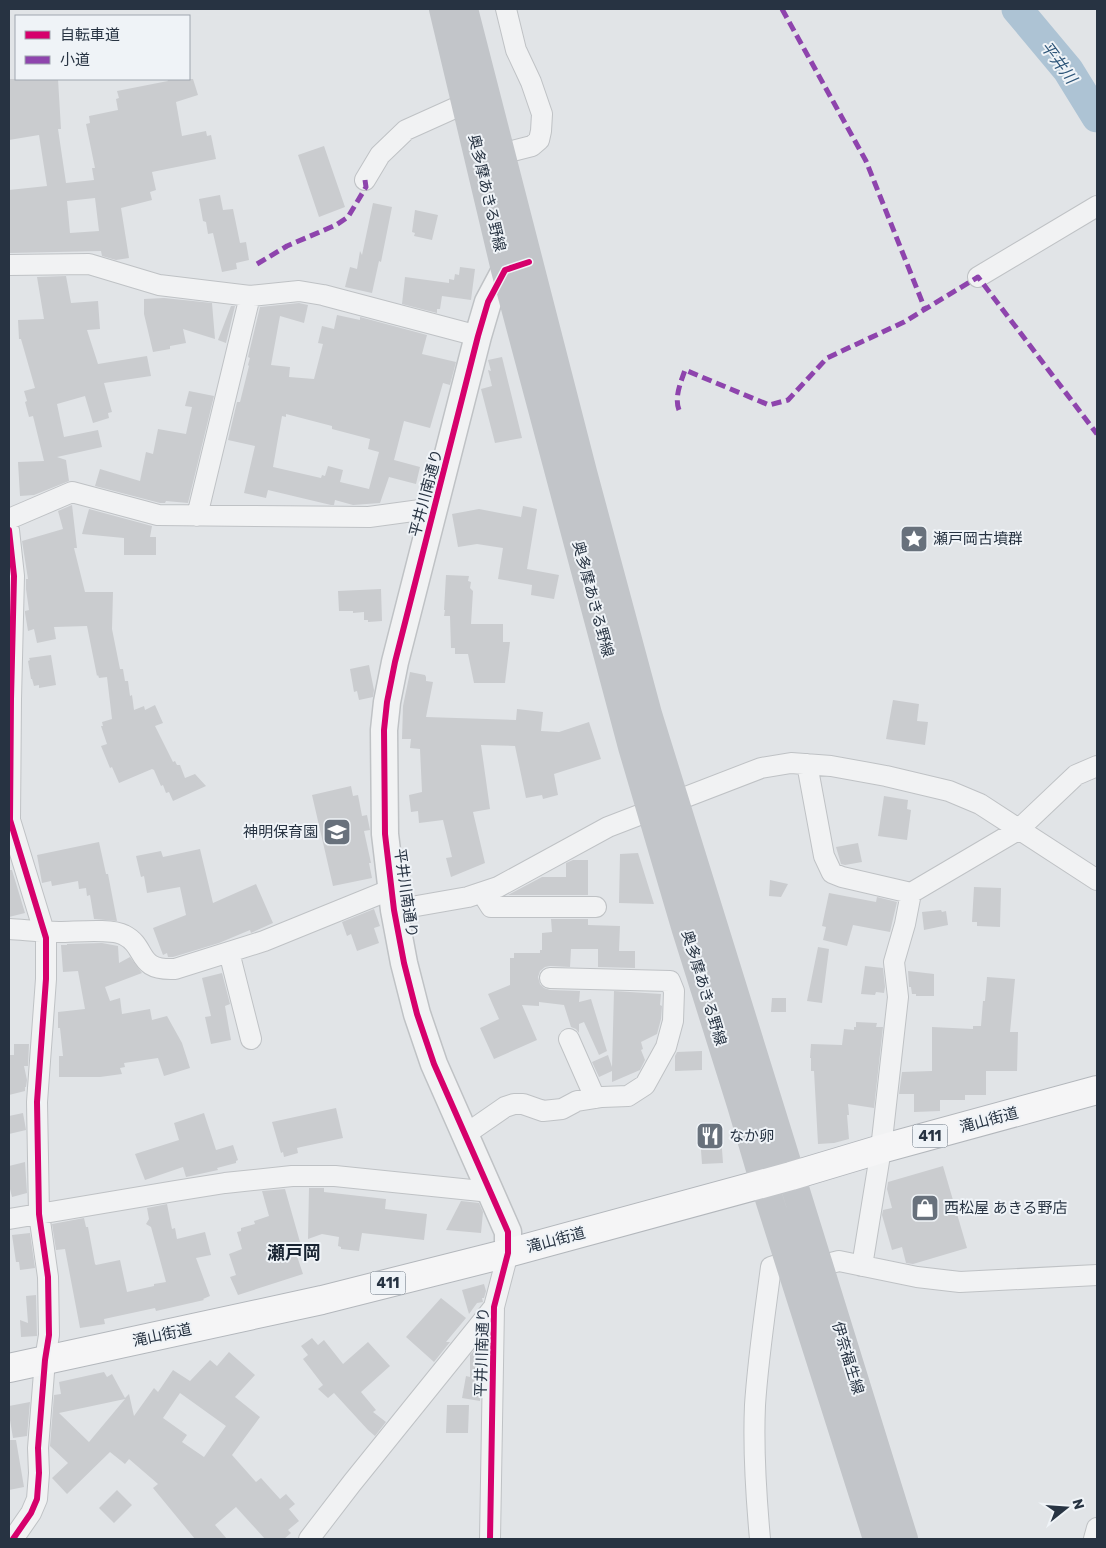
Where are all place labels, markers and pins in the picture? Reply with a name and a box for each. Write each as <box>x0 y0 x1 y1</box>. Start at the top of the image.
place icon: 瀬戸岡古墳群 <box>899 524 929 554</box>
place label: 瀬戸岡古墳群 <box>933 530 1023 548</box>
school or university icon: 神明保育園 <box>322 817 352 847</box>
place label: 神明保育園 <box>243 823 318 841</box>
restaurant icon: なか卵 <box>695 1121 725 1151</box>
place label: なか卵 <box>729 1127 774 1145</box>
shop icon: 西松屋 あきる野店 <box>910 1193 940 1223</box>
place label: 西松屋 あきる野店 <box>944 1199 1067 1217</box>

